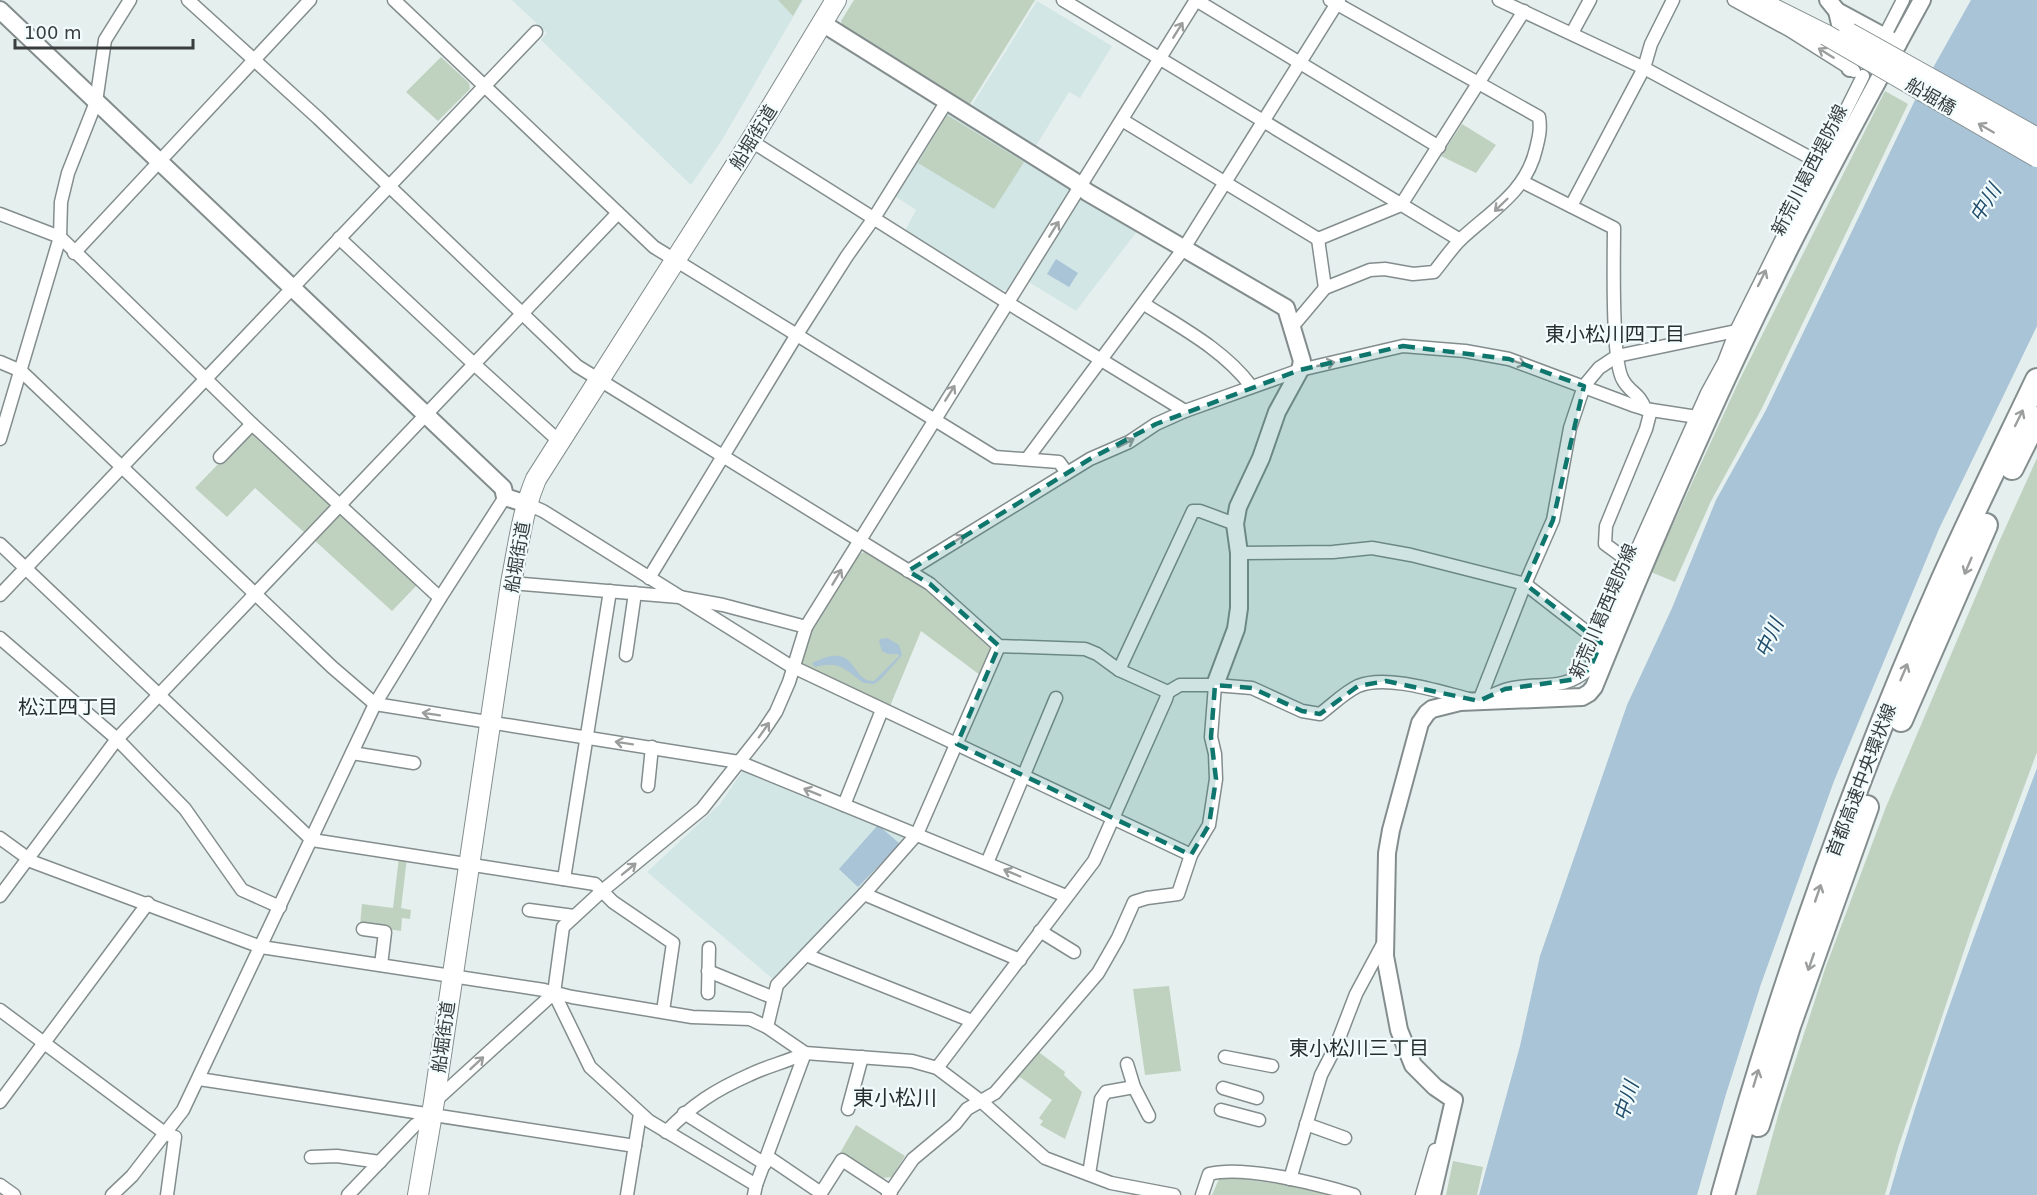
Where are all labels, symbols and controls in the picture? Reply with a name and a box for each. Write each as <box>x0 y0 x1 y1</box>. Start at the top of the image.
scale bar <box>15 12 194 50</box>
text: 100 m <box>24 22 82 43</box>
one-way arrow <box>1173 22 1185 39</box>
one-way arrow <box>1818 47 1835 59</box>
street label: 船堀橋 <box>1902 73 1960 119</box>
street label: 船堀街道 <box>725 101 781 173</box>
street label: 新荒川葛西堤防線 <box>1767 101 1851 239</box>
one-way arrow <box>1978 122 1995 134</box>
water label: 中川 <box>1964 178 2007 226</box>
one-way arrow <box>1494 198 1509 212</box>
one-way arrow <box>1048 220 1061 237</box>
one-way arrow <box>1757 270 1768 288</box>
district label: 東小松川四丁目 <box>1545 322 1685 346</box>
one-way arrow <box>1507 357 1526 368</box>
one-way arrow <box>1316 358 1335 369</box>
one-way arrow <box>945 385 957 402</box>
one-way arrow <box>2013 410 2025 428</box>
one-way arrow <box>1117 436 1135 448</box>
street label: 船堀街道 <box>500 520 534 594</box>
one-way arrow <box>949 533 966 546</box>
street label: 新荒川葛西堤防線 <box>1565 541 1641 681</box>
one-way arrow <box>1961 556 1973 574</box>
one-way arrow <box>831 569 843 586</box>
water label: 中川 <box>1750 613 1789 661</box>
one-way arrow <box>1899 664 1910 682</box>
district label: 松江四丁目 <box>18 695 118 719</box>
street label: 首都高速中央環状線 <box>1822 701 1900 859</box>
one-way arrow <box>422 708 442 719</box>
one-way arrow <box>758 723 770 739</box>
one-way arrow <box>615 737 635 748</box>
one-way arrow <box>803 786 821 797</box>
one-way arrow <box>621 863 637 876</box>
one-way arrow <box>1003 867 1021 879</box>
one-way arrow <box>1813 884 1824 903</box>
one-way arrow <box>1805 952 1816 971</box>
street label: 船堀街道 <box>428 1000 458 1074</box>
district label: 東小松川三丁目 <box>1289 1036 1429 1060</box>
one-way arrow <box>470 1056 485 1070</box>
one-way arrow <box>1751 1069 1762 1088</box>
water label: 中川 <box>1609 1076 1644 1124</box>
district label: 東小松川 <box>853 1086 937 1110</box>

